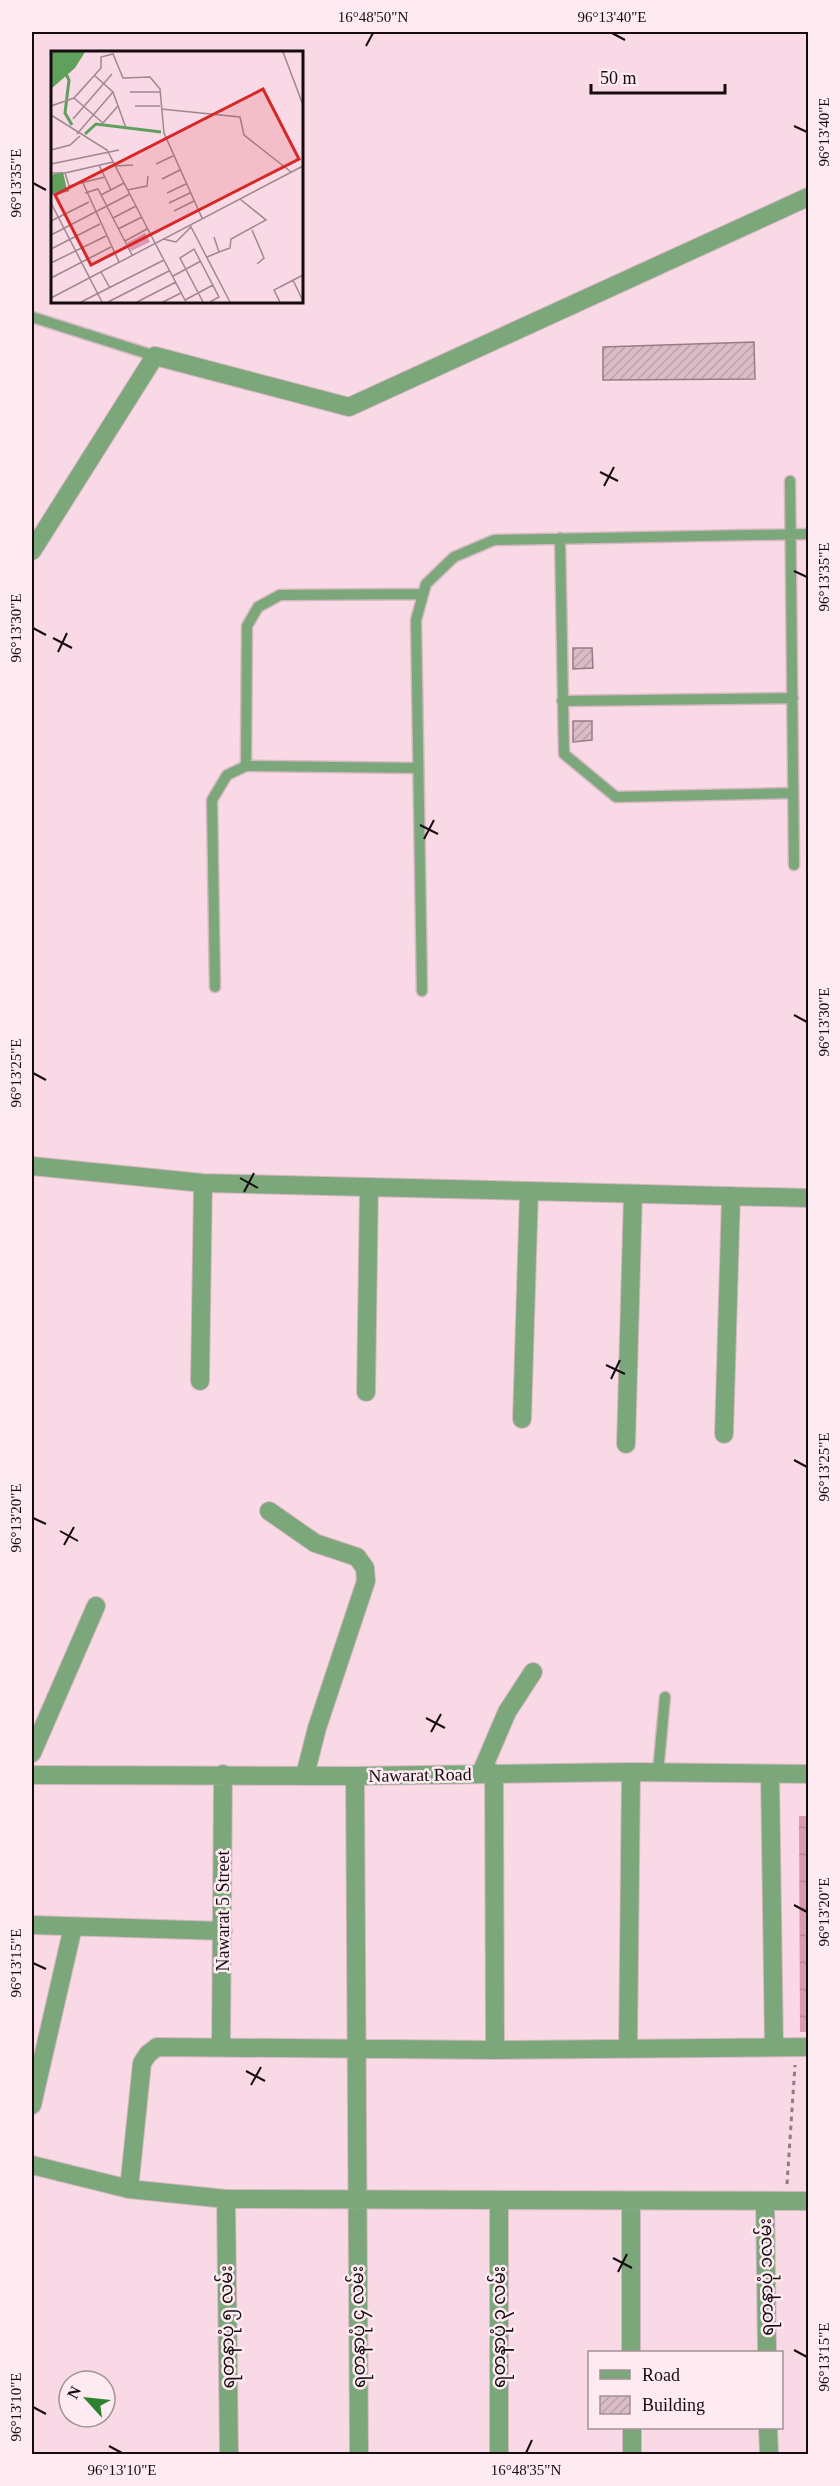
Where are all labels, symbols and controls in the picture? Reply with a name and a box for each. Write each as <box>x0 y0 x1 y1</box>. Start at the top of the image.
text: 16°48'50"N <box>338 9 408 25</box>
text: 96°13'40"E <box>578 9 647 25</box>
inset map <box>51 51 303 303</box>
scale bar <box>591 57 724 95</box>
text: 50 m <box>600 68 637 88</box>
text: 96°13'40"E <box>816 98 832 167</box>
text: 96°13'35"E <box>8 149 24 218</box>
text: 96°13'35"E <box>816 543 832 612</box>
text: 96°13'30"E <box>8 594 24 663</box>
text: 96°13'30"E <box>816 988 832 1057</box>
text: 96°13'25"E <box>8 1039 24 1108</box>
text: 96°13'25"E <box>816 1433 832 1502</box>
text: 96°13'20"E <box>8 1484 24 1553</box>
street label: Nawarat Road <box>368 1764 472 1786</box>
street label: Nawarat 5 Street <box>213 1851 233 1971</box>
text: 96°13'20"E <box>816 1878 832 1947</box>
text: 96°13'15"E <box>8 1929 24 1998</box>
street label: ရတနာပုံ ၁လမ်း <box>752 2218 782 2336</box>
street label: ရတနာပုံ ၅ လမ်း <box>213 2265 243 2389</box>
street label: ရတနာပုံ ၄ လမ်း <box>344 2266 374 2388</box>
street label: ရတနာပုံ ၃ လမ်း <box>486 2266 514 2388</box>
text: 96°13'15"E <box>816 2323 832 2392</box>
legend <box>588 2351 783 2429</box>
text: Road <box>642 2365 680 2385</box>
north arrow <box>57 2369 117 2429</box>
text: 96°13'10"E <box>8 2373 24 2442</box>
text: N <box>64 2383 84 2401</box>
text: Building <box>642 2395 705 2415</box>
text: 96°13'10"E <box>88 2462 157 2478</box>
text: 16°48'35"N <box>491 2462 561 2478</box>

